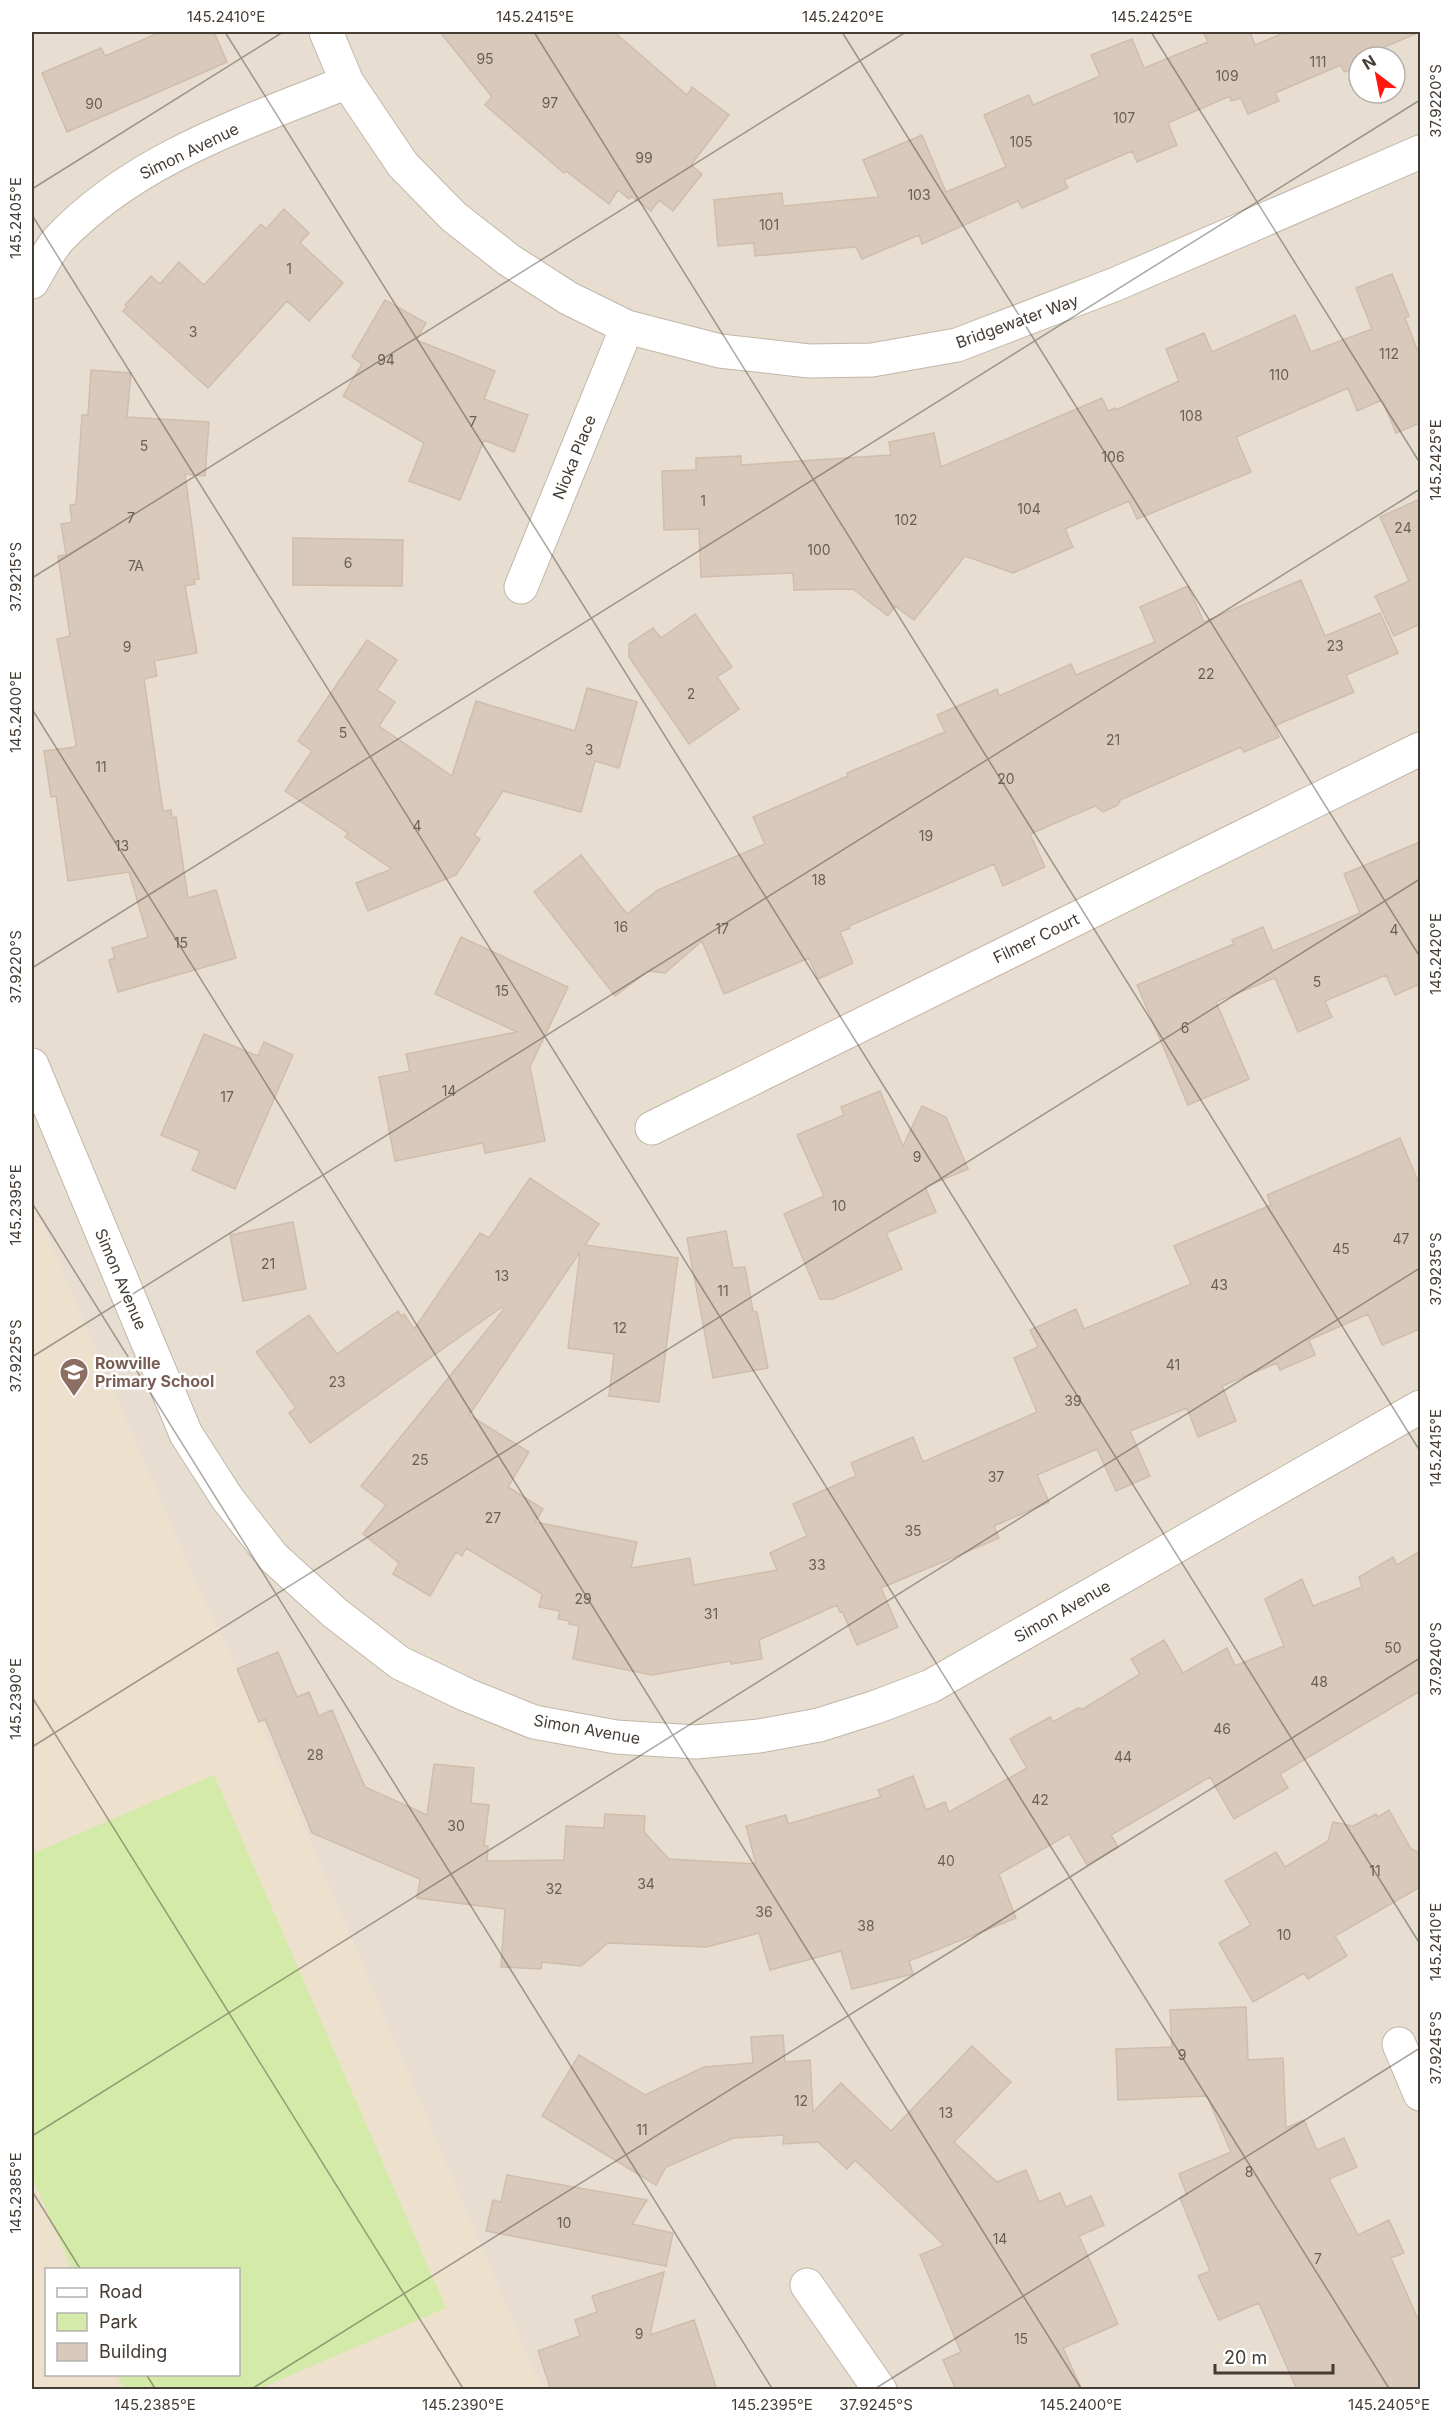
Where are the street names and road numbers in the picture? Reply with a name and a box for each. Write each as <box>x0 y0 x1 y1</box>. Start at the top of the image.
street label: Simon Avenue <box>136 118 242 184</box>
street label: Bridgewater Way <box>953 290 1081 352</box>
street label: Nioka Place <box>548 412 600 502</box>
street label: Filmer Court <box>990 909 1082 967</box>
street label: Simon Avenue <box>91 1225 151 1333</box>
street label: Simon Avenue <box>1010 1575 1114 1647</box>
street label: Simon Avenue <box>532 1710 642 1748</box>

